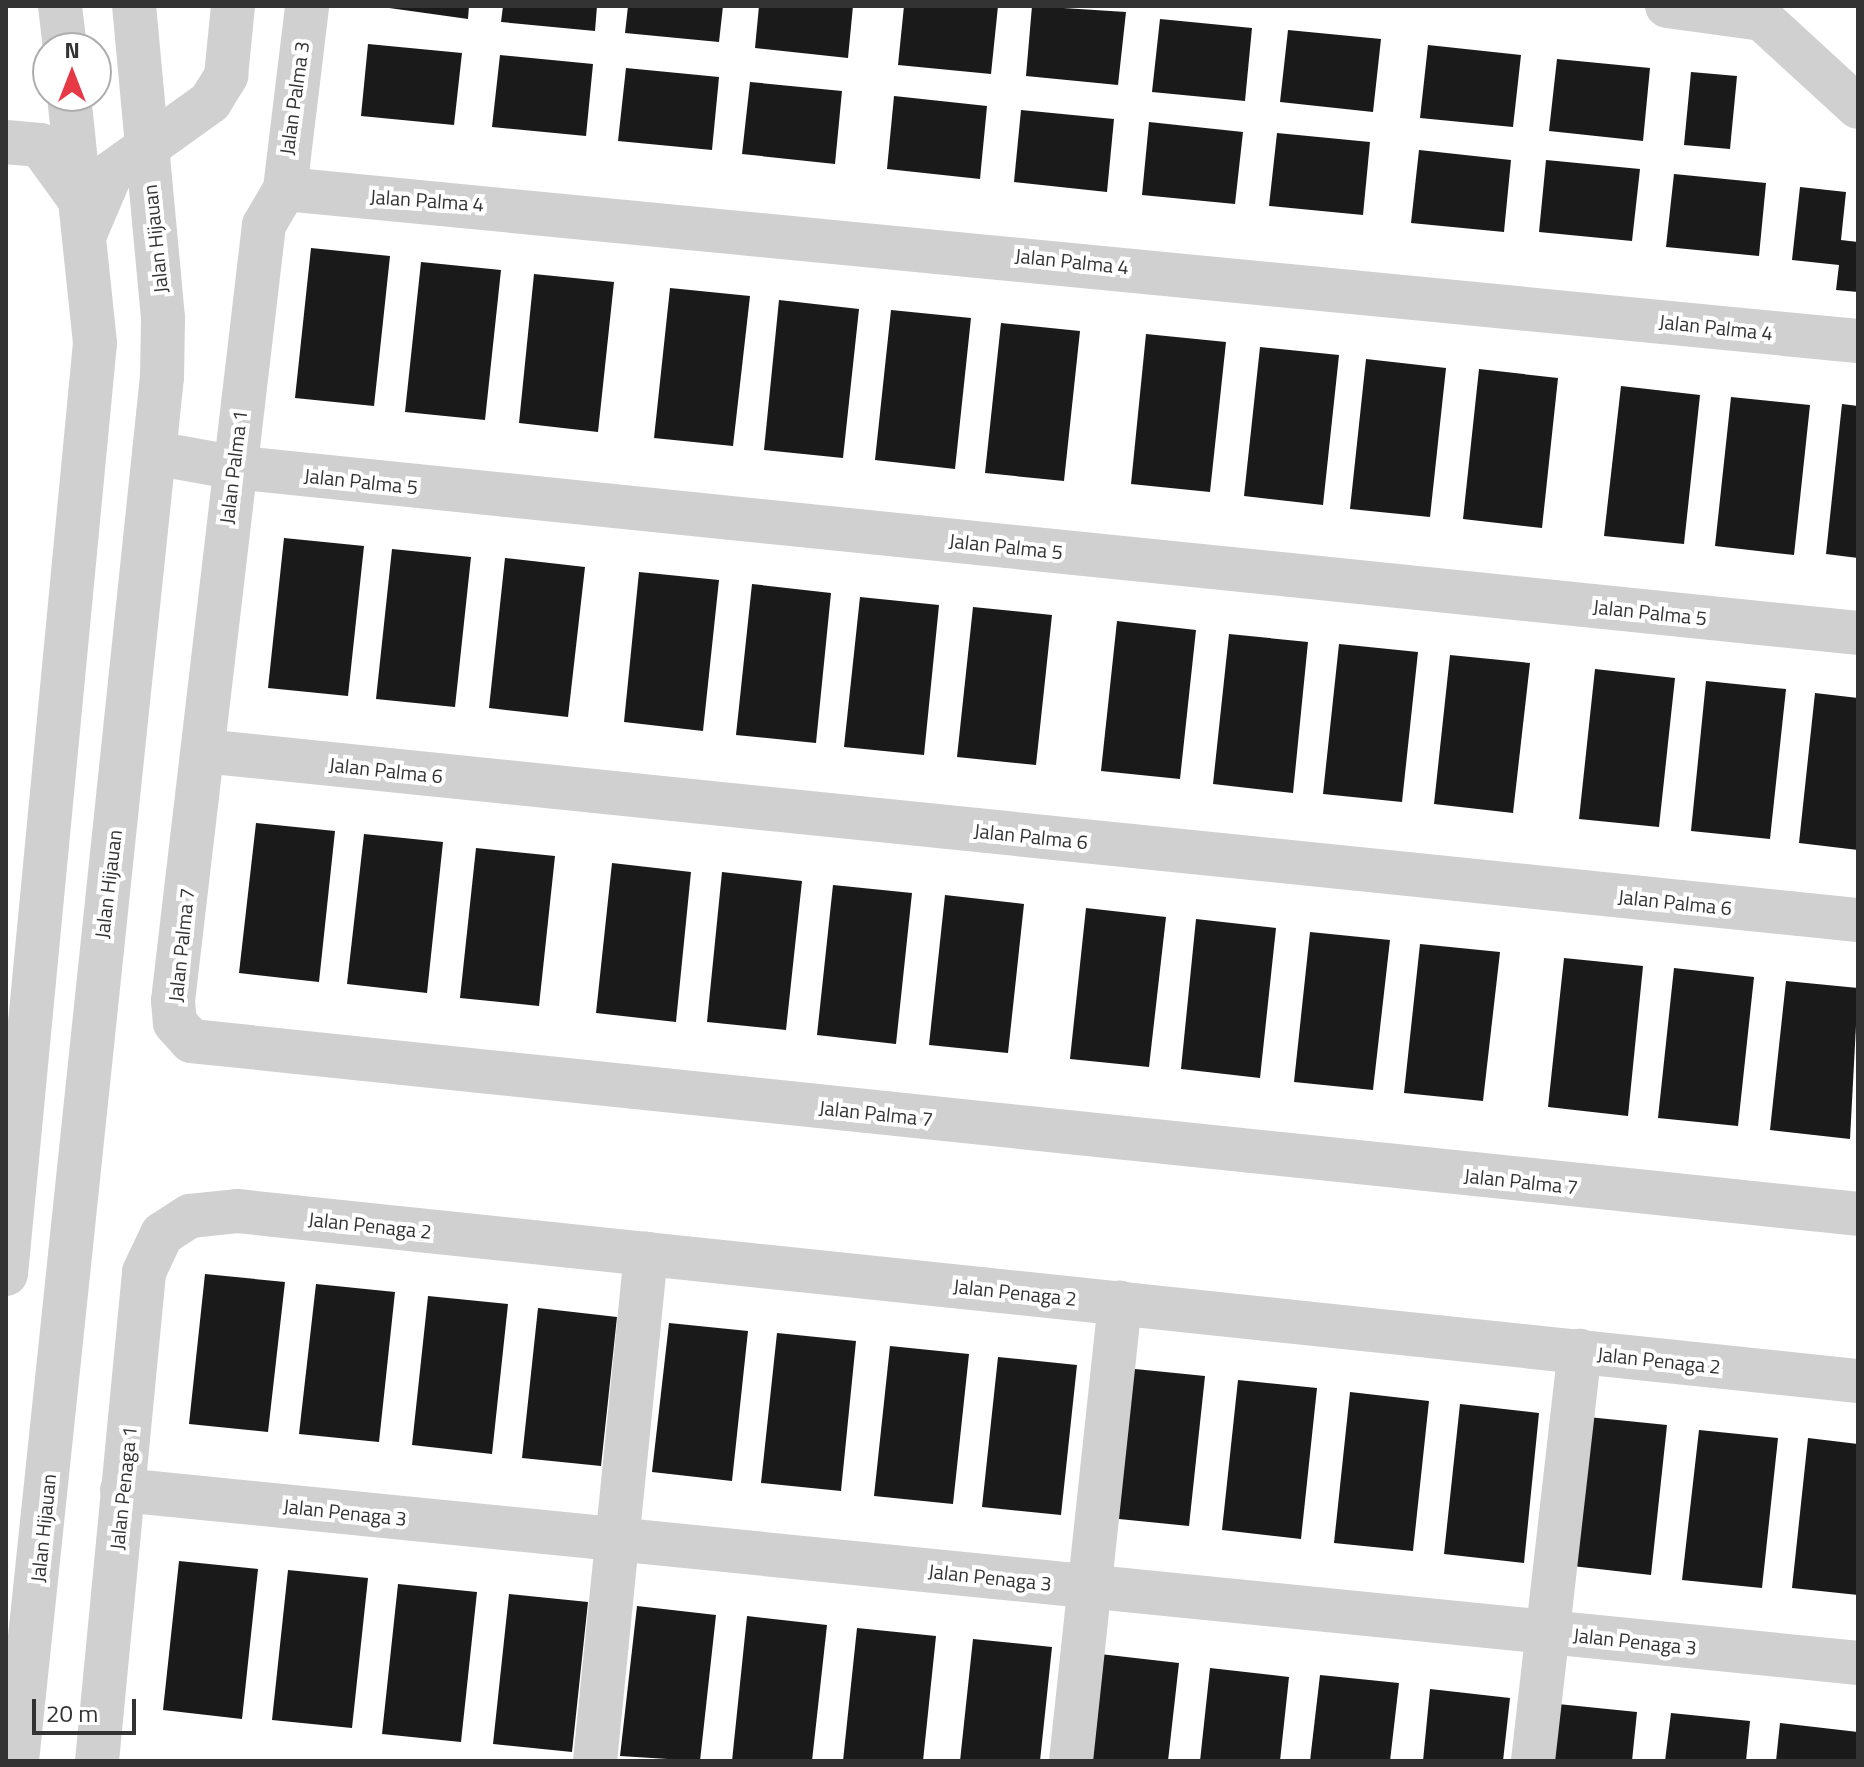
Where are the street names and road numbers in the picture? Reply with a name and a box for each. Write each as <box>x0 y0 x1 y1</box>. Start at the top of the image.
street label: Jalan Palma 3 <box>274 40 314 156</box>
street label: Jalan Hijauan <box>137 183 173 295</box>
street label: Jalan Palma 4 <box>369 184 485 216</box>
street label: Jalan Palma 4 <box>1014 243 1130 279</box>
street label: Jalan Palma 4 <box>1658 309 1774 345</box>
street label: Jalan Palma 1 <box>214 409 252 525</box>
street label: Jalan Palma 5 <box>303 463 419 499</box>
street label: Jalan Palma 5 <box>948 528 1064 564</box>
street label: Jalan Palma 5 <box>1592 594 1708 630</box>
street label: Jalan Palma 6 <box>328 752 444 788</box>
street label: Jalan Palma 6 <box>973 818 1089 854</box>
street label: Jalan Hijauan <box>89 828 127 940</box>
street label: Jalan Palma 6 <box>1617 884 1733 920</box>
street label: Jalan Palma 7 <box>163 887 199 1003</box>
street label: Jalan Palma 7 <box>818 1095 934 1131</box>
street label: Jalan Palma 7 <box>1463 1163 1579 1199</box>
street label: Jalan Penaga 2 <box>307 1207 433 1243</box>
street label: Jalan Penaga 2 <box>952 1274 1078 1310</box>
street label: Jalan Penaga 2 <box>1596 1342 1722 1378</box>
street label: Jalan Penaga 1 <box>105 1425 141 1551</box>
street label: Jalan Hijauan <box>25 1472 61 1584</box>
street label: Jalan Penaga 3 <box>282 1494 408 1530</box>
street label: Jalan Penaga 3 <box>927 1559 1053 1595</box>
street label: Jalan Penaga 3 <box>1572 1623 1698 1659</box>

